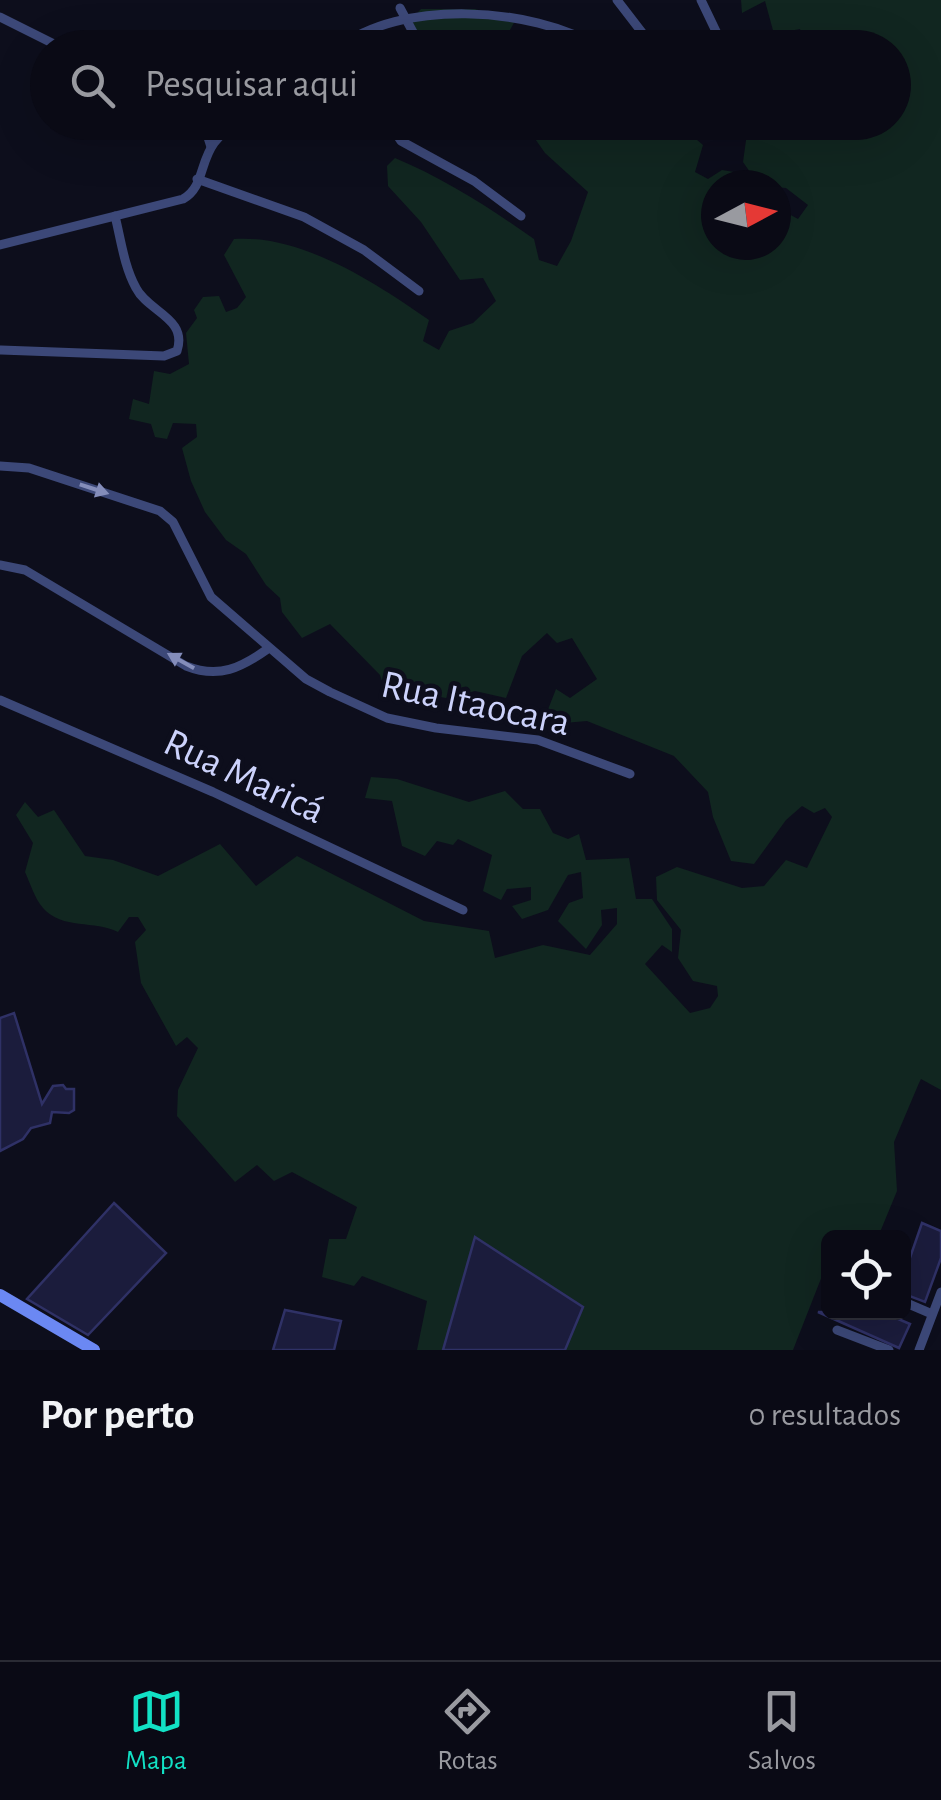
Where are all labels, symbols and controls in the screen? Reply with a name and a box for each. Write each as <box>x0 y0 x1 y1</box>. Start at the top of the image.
search box <box>30 30 911 140</box>
icon: search <box>65 58 120 113</box>
text: Pesquisar aqui <box>145 66 358 104</box>
north arrow <box>701 170 791 260</box>
one-way arrow <box>79 483 109 498</box>
one-way arrow <box>166 653 195 670</box>
street label: Rua Itaocara <box>377 664 574 743</box>
street label: Rua Maricá <box>158 722 331 831</box>
map controls <box>821 1230 911 1320</box>
button: locate <box>821 1230 911 1320</box>
text: Por perto <box>40 1394 194 1436</box>
text: 0 resultados <box>749 1399 901 1431</box>
tab: Mapa <box>125 1684 187 1778</box>
tab: Rotas <box>437 1684 498 1778</box>
tab: Salvos <box>748 1684 816 1778</box>

